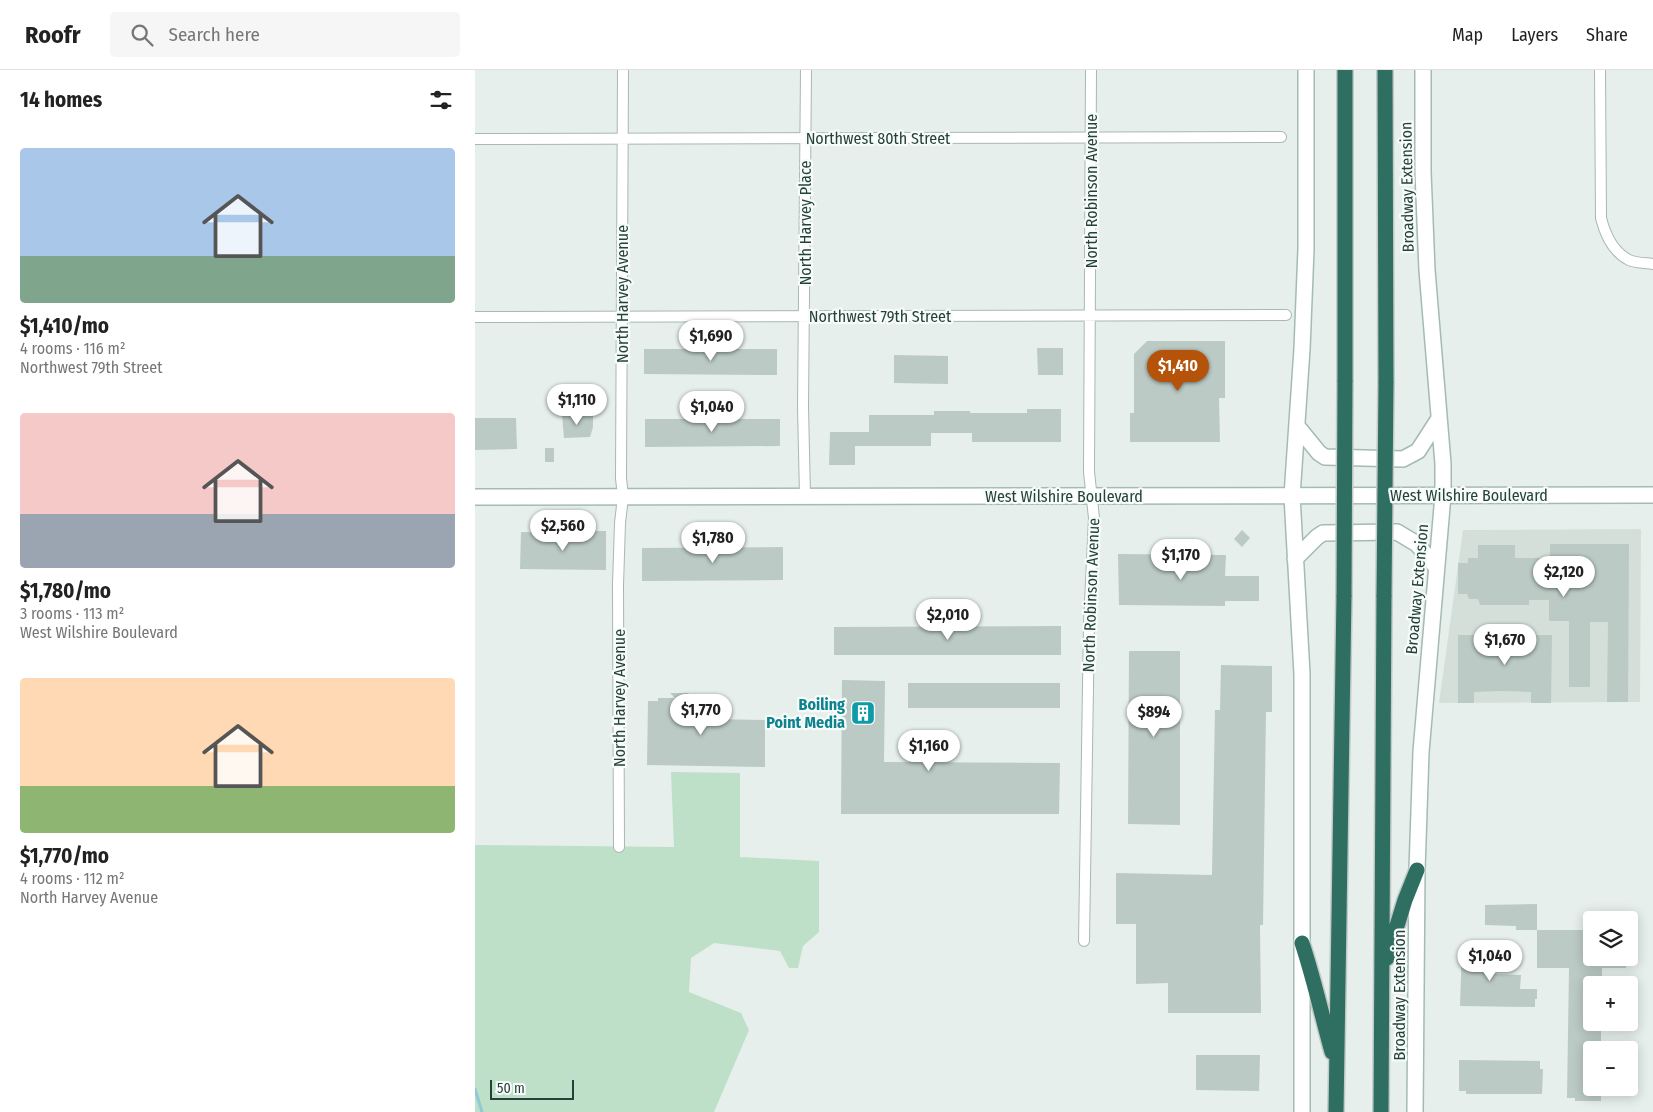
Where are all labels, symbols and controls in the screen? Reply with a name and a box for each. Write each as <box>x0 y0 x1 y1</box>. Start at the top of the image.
search box <box>110 12 460 57</box>
text: Roofr <box>25 21 80 49</box>
icon: search <box>128 21 156 49</box>
text: Search here <box>168 23 260 46</box>
text: Map <box>1452 24 1483 46</box>
text: Layers <box>1511 24 1558 46</box>
text: Share <box>1586 24 1628 46</box>
icon: filters <box>427 86 455 114</box>
text: 14 homes <box>20 87 102 113</box>
street label: North Robinson Avenue <box>1082 114 1101 268</box>
street label: Broadway Extension <box>1396 121 1418 253</box>
street label: Northwest 80th Street <box>806 129 951 148</box>
street label: North Harvey Place <box>796 161 815 285</box>
icon: home <box>193 181 283 271</box>
street label: North Harvey Avenue <box>613 225 632 363</box>
street label: Northwest 79th Street <box>809 307 952 326</box>
text: $1,410/mo <box>20 313 109 339</box>
pin: $1,690 <box>670 320 752 362</box>
text: $1,690 <box>690 326 732 345</box>
text: 4 rooms · 116 m² <box>20 339 126 358</box>
pin: $1,410 <box>1137 350 1219 392</box>
text: $1,410 <box>1158 356 1198 375</box>
text: Northwest 79th Street <box>20 358 162 377</box>
pin: $1,110 <box>536 384 618 426</box>
text: $1,110 <box>558 390 596 409</box>
pin: $1,040 <box>671 390 753 433</box>
text: $1,040 <box>690 397 734 416</box>
icon: home <box>193 446 283 536</box>
street label: West Wilshire Boulevard <box>1390 486 1548 505</box>
street label: West Wilshire Boulevard <box>985 487 1143 506</box>
pin: $2,560 <box>522 510 604 552</box>
text: $2,560 <box>541 516 585 535</box>
street label: North Robinson Avenue <box>1079 517 1103 673</box>
pin: $1,780 <box>672 522 754 564</box>
street label: Broadway Extension <box>1402 523 1432 655</box>
text: $1,780 <box>692 528 734 547</box>
pin: $1,170 <box>1140 538 1222 581</box>
text: $1,170 <box>1162 545 1200 564</box>
pin: $2,120 <box>1523 556 1605 598</box>
text: $2,120 <box>1544 562 1584 581</box>
text: $1,780/mo <box>20 578 111 604</box>
pin: $2,010 <box>907 598 989 641</box>
text: 3 rooms · 113 m² <box>20 604 124 623</box>
text: $2,010 <box>927 605 969 624</box>
text: West Wilshire Boulevard <box>20 623 178 642</box>
pin: $1,670 <box>1464 624 1546 666</box>
street label: North Harvey Avenue <box>610 629 629 767</box>
text: $1,670 <box>1484 630 1526 649</box>
pin: $1,770 <box>660 694 742 736</box>
place label: Boiling Point Media <box>766 695 845 732</box>
pin: $894 <box>1124 696 1184 738</box>
text: $1,770 <box>681 700 721 719</box>
building icon: Boiling Point Media <box>850 700 876 726</box>
text: $894 <box>1138 702 1170 721</box>
icon: home <box>193 711 283 801</box>
pin: $1,160 <box>888 730 970 772</box>
text: $1,160 <box>909 736 949 755</box>
text: $1,770/mo <box>20 843 109 869</box>
text: 4 rooms · 112 m² <box>20 869 125 888</box>
text: North Harvey Avenue <box>20 888 158 907</box>
map controls <box>1583 911 1638 1096</box>
button: layers <box>1583 911 1638 966</box>
street label: Broadway Extension <box>1390 930 1409 1060</box>
pin: $1,040 <box>1449 940 1531 982</box>
text: $1,040 <box>1468 946 1512 965</box>
button: + <box>1583 976 1638 1031</box>
button: − <box>1583 1041 1638 1096</box>
scale bar <box>490 1077 574 1100</box>
text: 50 m <box>497 1080 525 1097</box>

